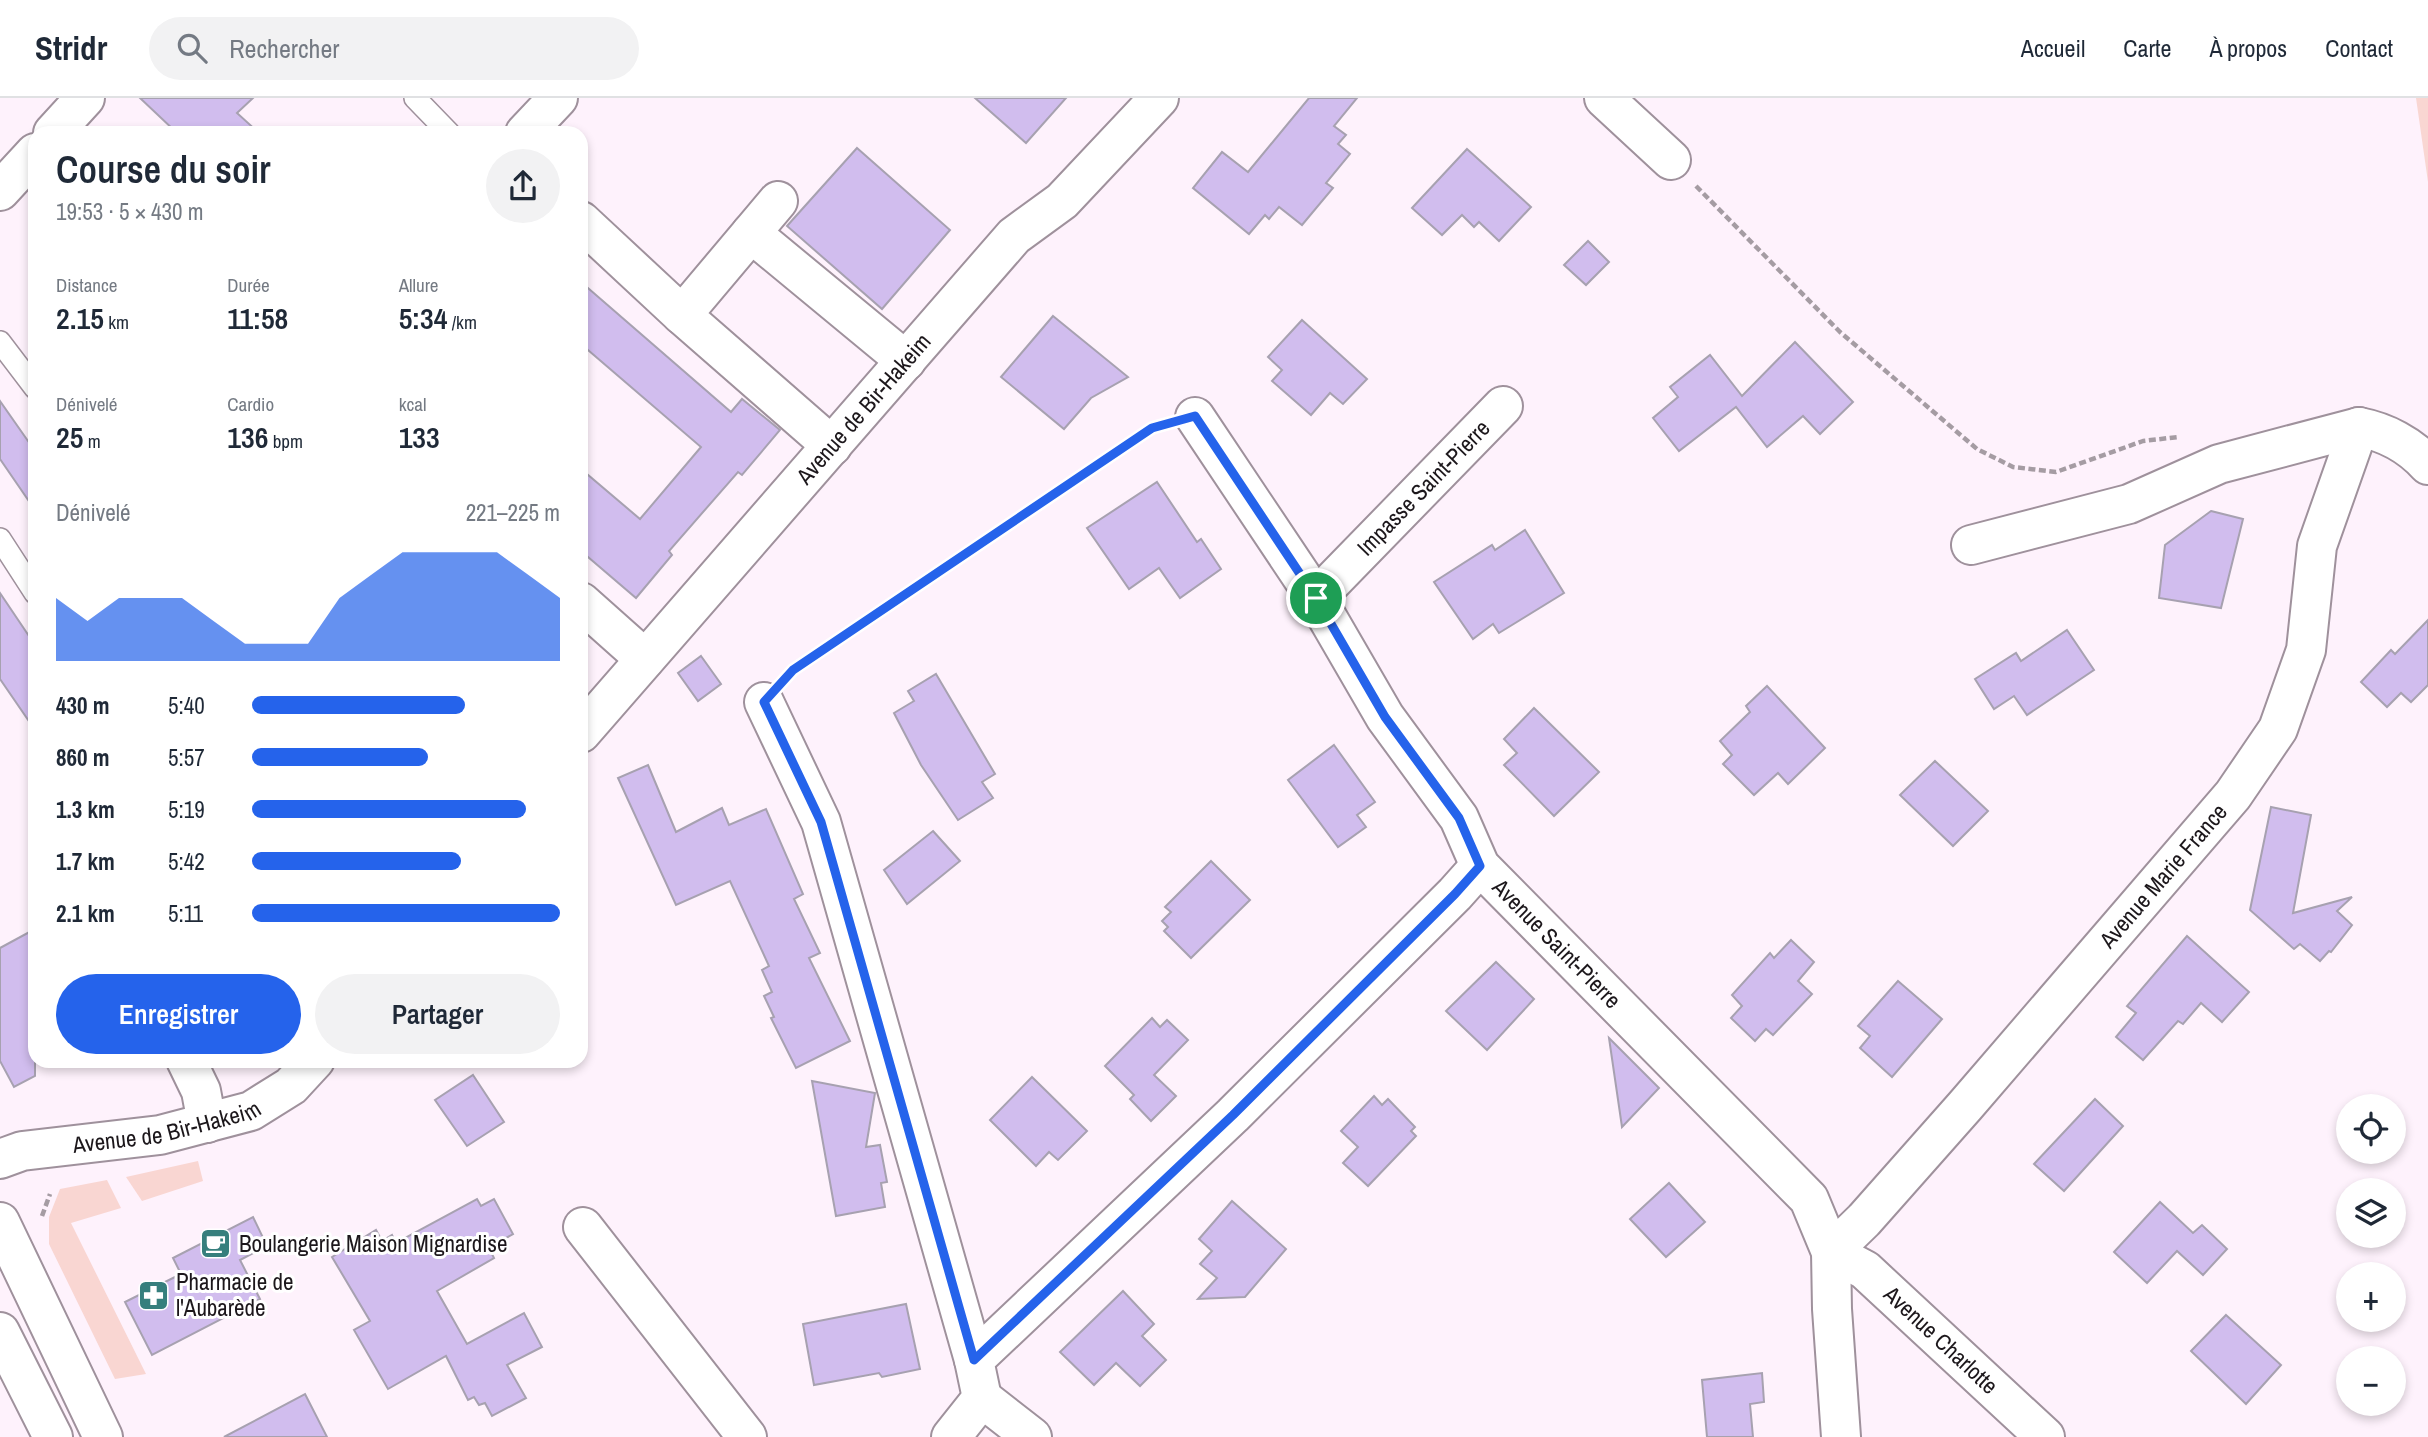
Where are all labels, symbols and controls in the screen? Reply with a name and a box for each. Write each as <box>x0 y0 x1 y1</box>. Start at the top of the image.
search box <box>149 17 639 80</box>
text: Stridr <box>35 26 107 70</box>
icon: search <box>173 29 211 67</box>
text: Rechercher <box>229 31 339 66</box>
text: Accueil <box>2021 32 2085 64</box>
text: Carte <box>2123 32 2171 64</box>
text: À propos <box>2209 32 2287 64</box>
text: Contact <box>2325 32 2393 64</box>
text: Course du soir <box>56 144 271 195</box>
button: share <box>486 149 560 223</box>
text: 19:53 · 5 × 430 m <box>56 196 203 227</box>
text: Distance <box>56 272 117 298</box>
text: Durée <box>227 272 270 298</box>
text: Allure <box>399 272 438 298</box>
text: 2.15 <box>56 298 104 338</box>
text: 11:58 <box>227 298 288 338</box>
text: 5:34 <box>399 298 447 338</box>
text: km <box>104 309 129 335</box>
text: /km <box>447 309 477 335</box>
street label: Avenue de Bir-Hakeim <box>788 326 937 491</box>
text: Dénivelé <box>56 391 117 417</box>
text: Cardio <box>227 391 274 417</box>
text: kcal <box>399 391 426 417</box>
street label: Impasse Saint-Pierre <box>1350 413 1496 562</box>
text: 25 <box>56 417 83 457</box>
text: 136 <box>227 417 268 457</box>
text: 133 <box>399 417 440 457</box>
text: m <box>83 428 101 454</box>
text: bpm <box>268 428 303 454</box>
text: Dénivelé <box>56 497 130 528</box>
text: 221–225 m <box>466 497 560 528</box>
pin <box>1286 568 1346 628</box>
icon: arrive <box>1297 579 1335 617</box>
text: 430 m <box>56 690 109 721</box>
text: 5:40 <box>168 690 205 721</box>
text: 860 m <box>56 742 109 773</box>
text: 5:57 <box>168 742 205 773</box>
text: 1.3 km <box>56 794 115 825</box>
text: 5:19 <box>168 794 205 825</box>
street label: Avenue Marie France <box>2091 797 2234 955</box>
text: 1.7 km <box>56 846 115 877</box>
text: 5:42 <box>168 846 205 877</box>
street label: Avenue Saint-Pierre <box>1485 871 1628 1015</box>
text: 2.1 km <box>56 898 115 929</box>
text: 5:11 <box>168 898 203 929</box>
button: Enregistrer <box>56 974 301 1054</box>
button: Partager <box>315 974 560 1054</box>
street label: Avenue de Bir-Hakeim <box>70 1093 266 1160</box>
map controls <box>2336 1094 2406 1416</box>
button: locate <box>2336 1094 2406 1164</box>
button: layers <box>2336 1178 2406 1248</box>
cafe icon: Boulangerie Maison Mignardise <box>199 1227 233 1261</box>
place label: Boulangerie Maison Mignardise <box>239 1228 507 1259</box>
button: + <box>2336 1262 2406 1332</box>
place label: Pharmacie de l'Aubarède <box>176 1266 293 1323</box>
pharmacy icon: Pharmacie de l'Aubarède <box>136 1278 170 1312</box>
street label: Avenue Charlotte <box>1877 1278 2005 1401</box>
button: − <box>2336 1346 2406 1416</box>

